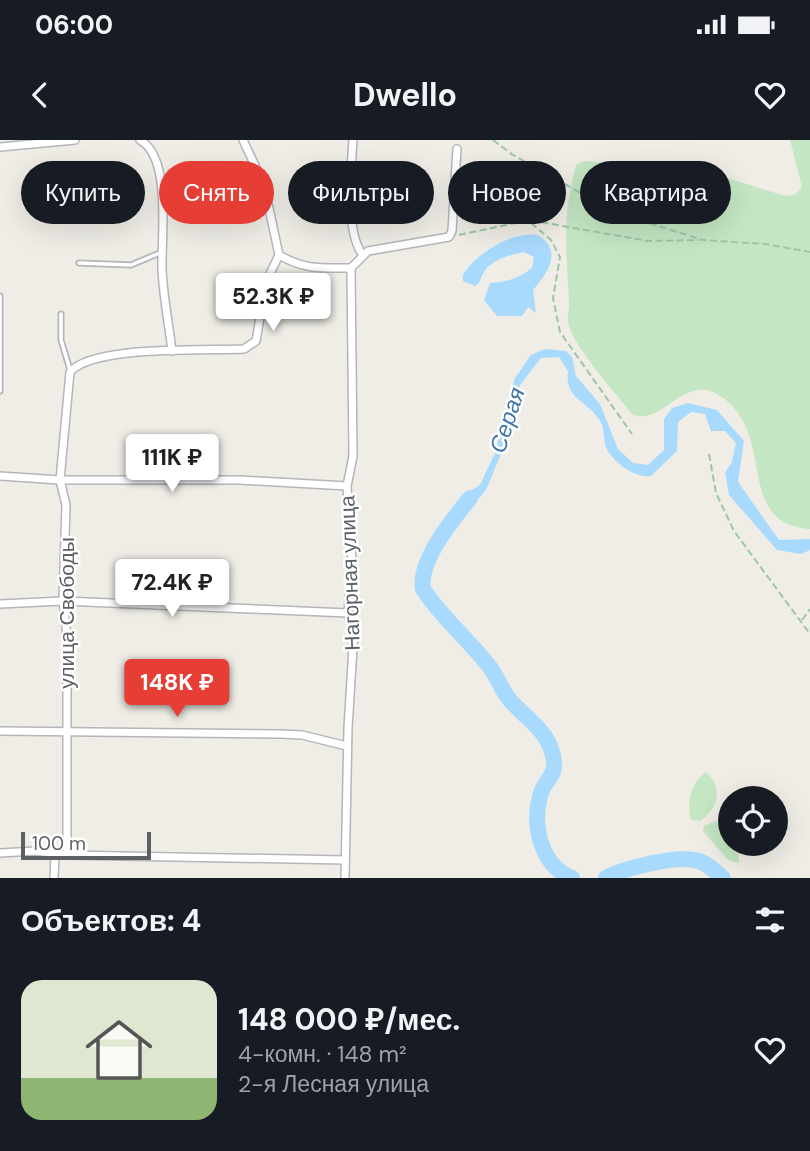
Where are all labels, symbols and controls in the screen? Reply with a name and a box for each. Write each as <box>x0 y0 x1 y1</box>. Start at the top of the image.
text: 06:00 <box>35 8 113 42</box>
text: Dwello <box>353 74 457 116</box>
icon: back <box>21 76 59 114</box>
icon: heart <box>751 76 789 114</box>
chip: Купить <box>21 161 145 224</box>
chip: Снять <box>159 161 274 224</box>
chip: Фильтры <box>288 161 434 224</box>
chip: Новое <box>448 161 566 224</box>
chip: Квартира <box>580 161 731 224</box>
pin: 52.3K ₽ <box>208 274 338 333</box>
text: 52.3K ₽ <box>232 281 314 311</box>
water label: Серая <box>482 383 532 457</box>
pin: 111K ₽ <box>115 434 229 494</box>
text: 111K ₽ <box>142 442 202 472</box>
street label: Нагорная улица <box>333 495 367 651</box>
street label: улица Свободы <box>53 537 81 689</box>
pin: 72.4K ₽ <box>107 560 237 619</box>
text: 72.4K ₽ <box>131 567 213 597</box>
pin: 148K ₽ <box>120 660 234 719</box>
text: 148K ₽ <box>140 667 214 697</box>
map controls <box>718 786 788 856</box>
button: locate <box>718 786 788 856</box>
scale bar <box>21 829 150 861</box>
text: 100 m <box>32 831 86 856</box>
text: Объектов: 4 <box>21 901 201 940</box>
icon: filters <box>751 901 789 939</box>
text: 148 000 ₽/мес. <box>238 1000 460 1039</box>
icon: home <box>77 1008 161 1092</box>
icon: heart <box>751 1031 789 1069</box>
text: 4-комн. · 148 m² <box>238 1039 407 1069</box>
text: 2-я Лесная улица <box>238 1069 429 1099</box>

